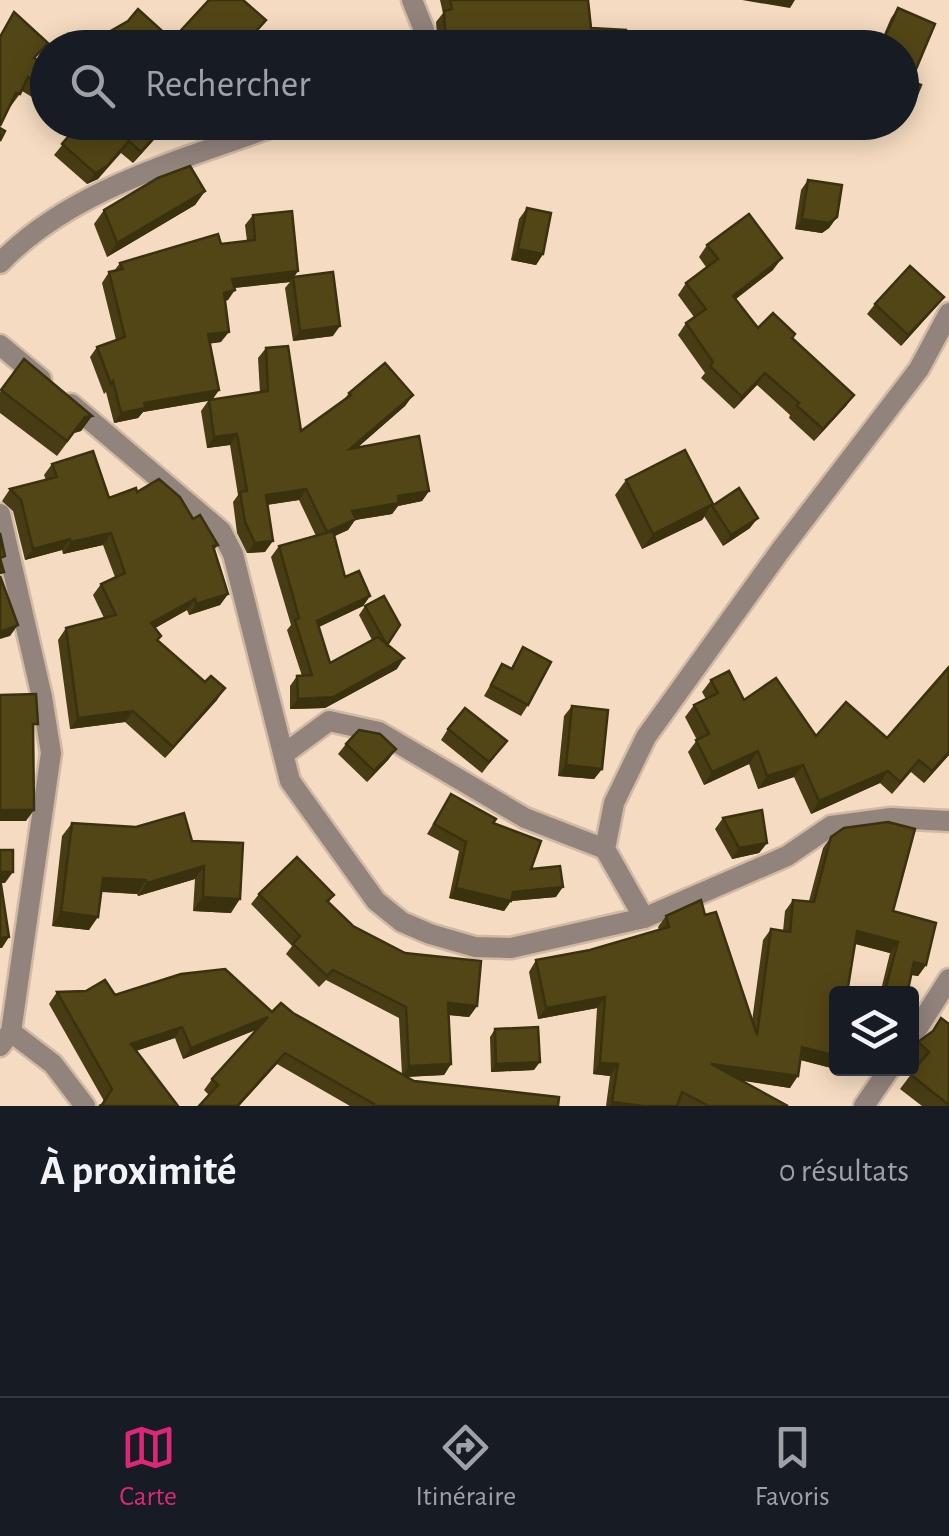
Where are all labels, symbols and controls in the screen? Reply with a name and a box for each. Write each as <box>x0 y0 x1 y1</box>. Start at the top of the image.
search box <box>30 30 919 140</box>
icon: search <box>65 58 120 113</box>
text: Rechercher <box>145 66 311 104</box>
map controls <box>829 986 919 1076</box>
button: layers <box>829 986 919 1076</box>
text: À proximité <box>40 1150 237 1192</box>
text: 0 résultats <box>779 1155 909 1187</box>
tab: Carte <box>119 1420 177 1514</box>
tab: Itinéraire <box>415 1420 516 1514</box>
tab: Favoris <box>755 1420 830 1514</box>

